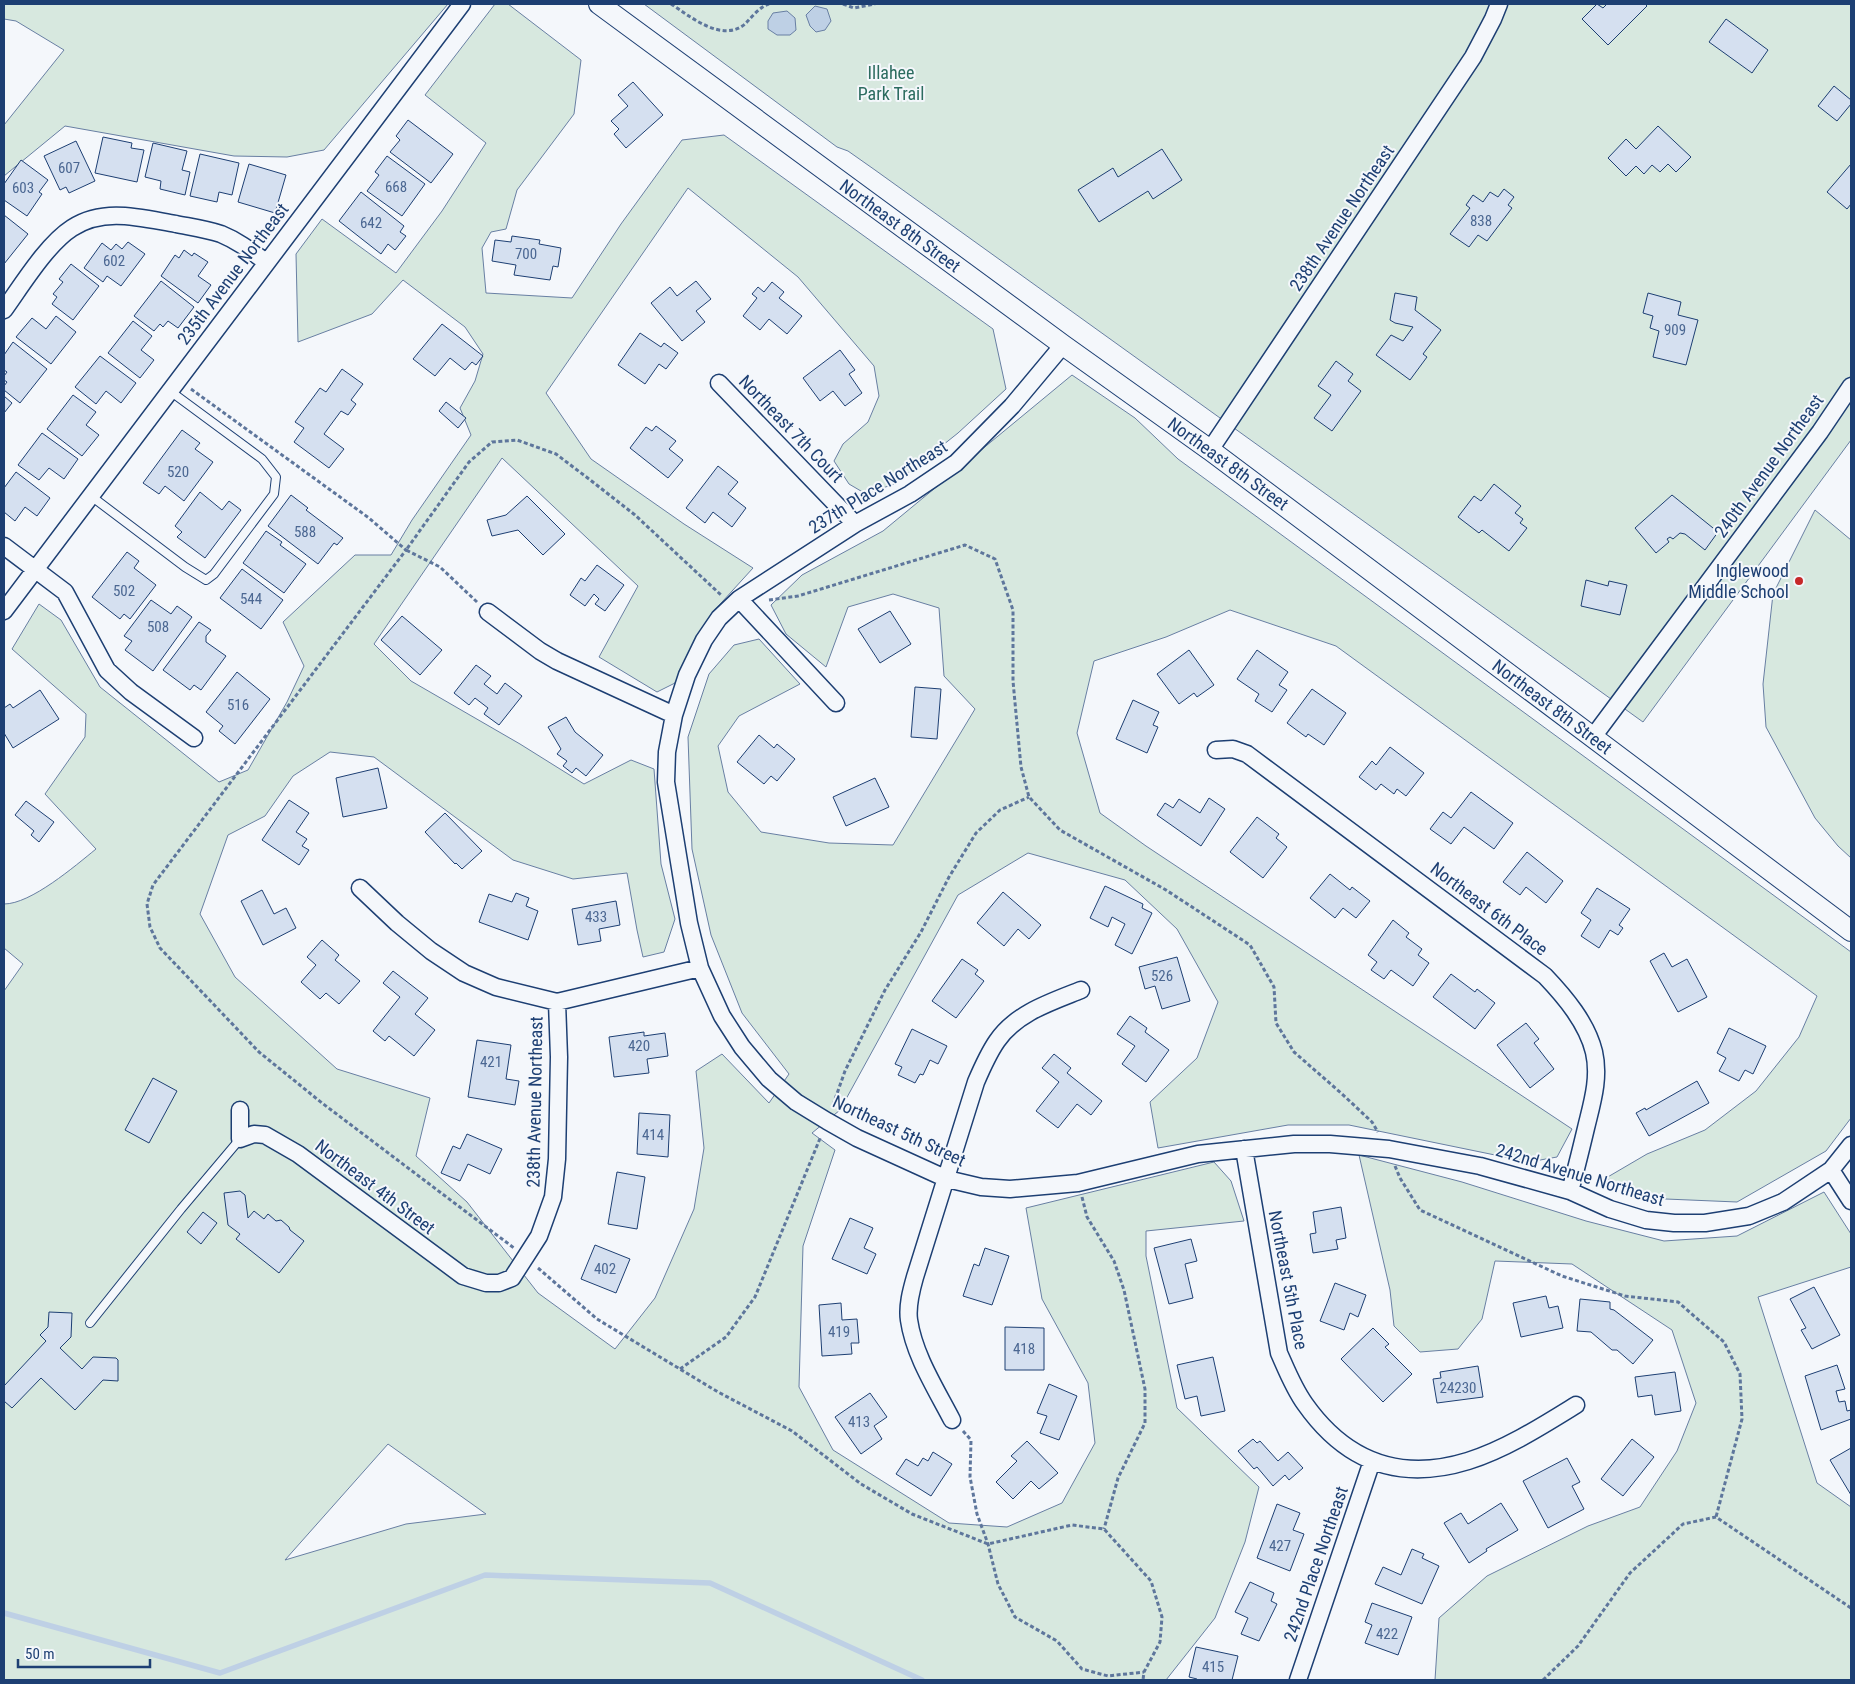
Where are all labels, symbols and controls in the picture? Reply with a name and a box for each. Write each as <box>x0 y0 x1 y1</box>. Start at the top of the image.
park label: Illahee Park Trail <box>858 62 924 104</box>
street label: 238th Avenue Northeast <box>1285 141 1398 295</box>
house number: 607 <box>58 159 80 177</box>
street label: Northeast 8th Street <box>836 175 965 276</box>
house number: 668 <box>385 178 407 196</box>
house number: 603 <box>12 179 34 197</box>
street label: 235th Avenue Northeast <box>173 199 293 348</box>
house number: 838 <box>1470 212 1492 230</box>
house number: 642 <box>360 214 382 232</box>
house number: 700 <box>515 245 537 263</box>
house number: 602 <box>103 252 125 270</box>
house number: 909 <box>1664 321 1686 339</box>
street label: Northeast 7th Court <box>735 371 848 487</box>
street label: 240th Avenue Northeast <box>1710 390 1827 541</box>
street label: Northeast 8th Street <box>1164 413 1293 514</box>
street label: 237th Place Northeast <box>805 436 951 538</box>
house number: 520 <box>167 463 189 481</box>
house number: 588 <box>294 523 316 541</box>
place label: Inglewood Middle School <box>1688 560 1789 602</box>
marker: Inglewood Middle School <box>1793 575 1805 587</box>
house number: 502 <box>113 582 135 600</box>
house number: 544 <box>240 590 262 608</box>
house number: 508 <box>147 618 169 636</box>
street label: Northeast 8th Street <box>1488 655 1616 758</box>
house number: 516 <box>227 696 249 714</box>
street label: Northeast 6th Place <box>1427 858 1552 960</box>
house number: 433 <box>585 908 607 926</box>
house number: 526 <box>1151 967 1173 985</box>
street label: 238th Avenue Northeast <box>523 1016 546 1188</box>
house number: 420 <box>628 1037 650 1055</box>
house number: 421 <box>480 1053 502 1071</box>
street label: Northeast 5th Street <box>829 1091 969 1171</box>
house number: 414 <box>642 1126 664 1144</box>
street label: Northeast 4th Street <box>311 1135 439 1238</box>
street label: 242nd Avenue Northeast <box>1493 1139 1667 1210</box>
street label: Northeast 5th Place <box>1265 1209 1312 1351</box>
house number: 402 <box>594 1260 616 1278</box>
house number: 419 <box>828 1323 850 1341</box>
house number: 418 <box>1013 1340 1035 1358</box>
house number: 24230 <box>1439 1379 1477 1397</box>
house number: 413 <box>848 1413 870 1431</box>
street label: 242nd Place Northeast <box>1279 1483 1352 1644</box>
house number: 427 <box>1269 1537 1291 1555</box>
house number: 422 <box>1376 1625 1398 1643</box>
scale bar <box>18 1636 150 1668</box>
text: 50 m <box>25 1645 55 1663</box>
house number: 415 <box>1202 1658 1224 1676</box>

